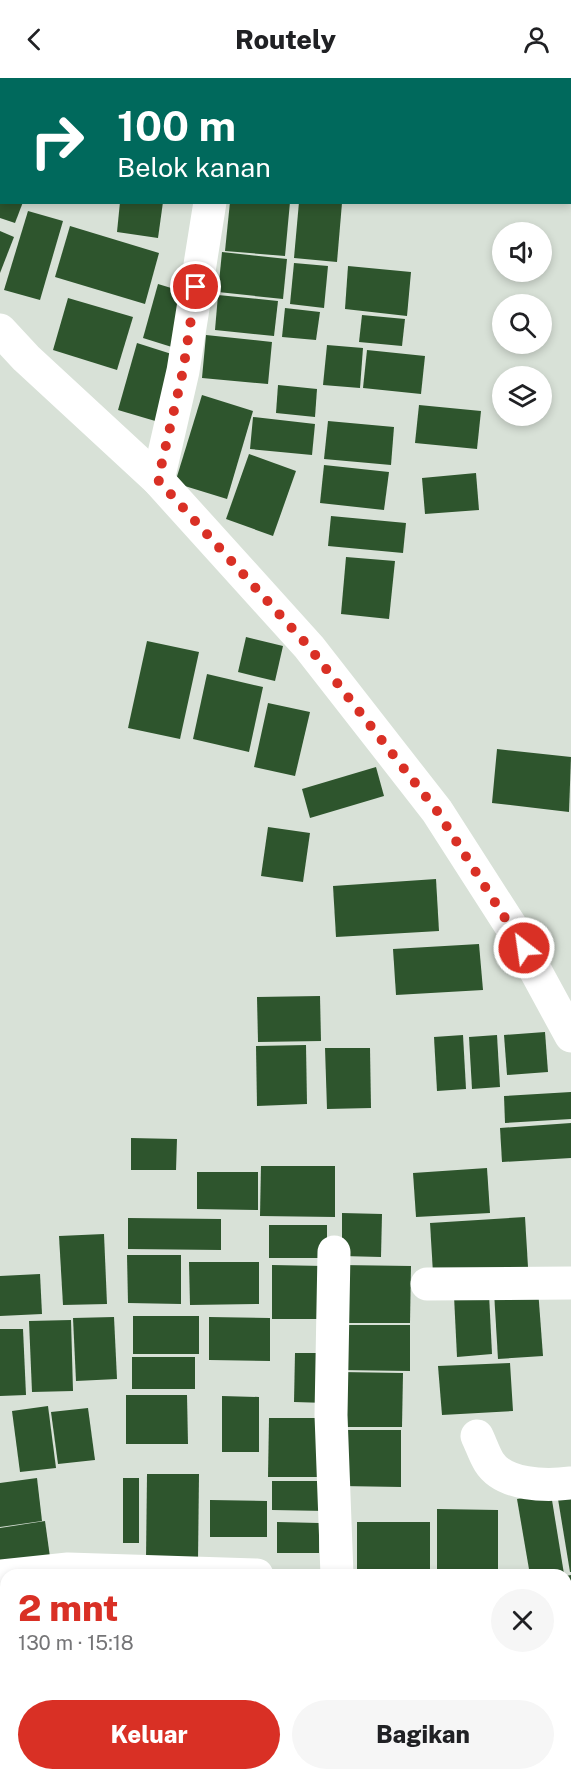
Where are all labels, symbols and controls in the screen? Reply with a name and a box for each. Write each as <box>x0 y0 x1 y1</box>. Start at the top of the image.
icon: back <box>18 23 51 56</box>
text: Routely <box>235 23 336 55</box>
icon: person <box>520 23 553 56</box>
text: 100 m <box>117 101 236 150</box>
icon: right <box>18 102 96 180</box>
text: Belok kanan <box>117 151 271 183</box>
map controls <box>492 222 552 426</box>
button: sound <box>492 222 552 282</box>
pin <box>170 261 221 312</box>
icon: arrive <box>179 270 212 303</box>
button: search <box>492 294 552 354</box>
button: layers <box>492 366 552 426</box>
position arrow <box>492 916 556 980</box>
text: 2 mnt <box>18 1587 119 1629</box>
button: close <box>491 1589 554 1652</box>
text: 130 m · 15:18 <box>18 1631 134 1655</box>
button: Keluar <box>18 1700 280 1769</box>
button: Bagikan <box>292 1700 554 1769</box>

